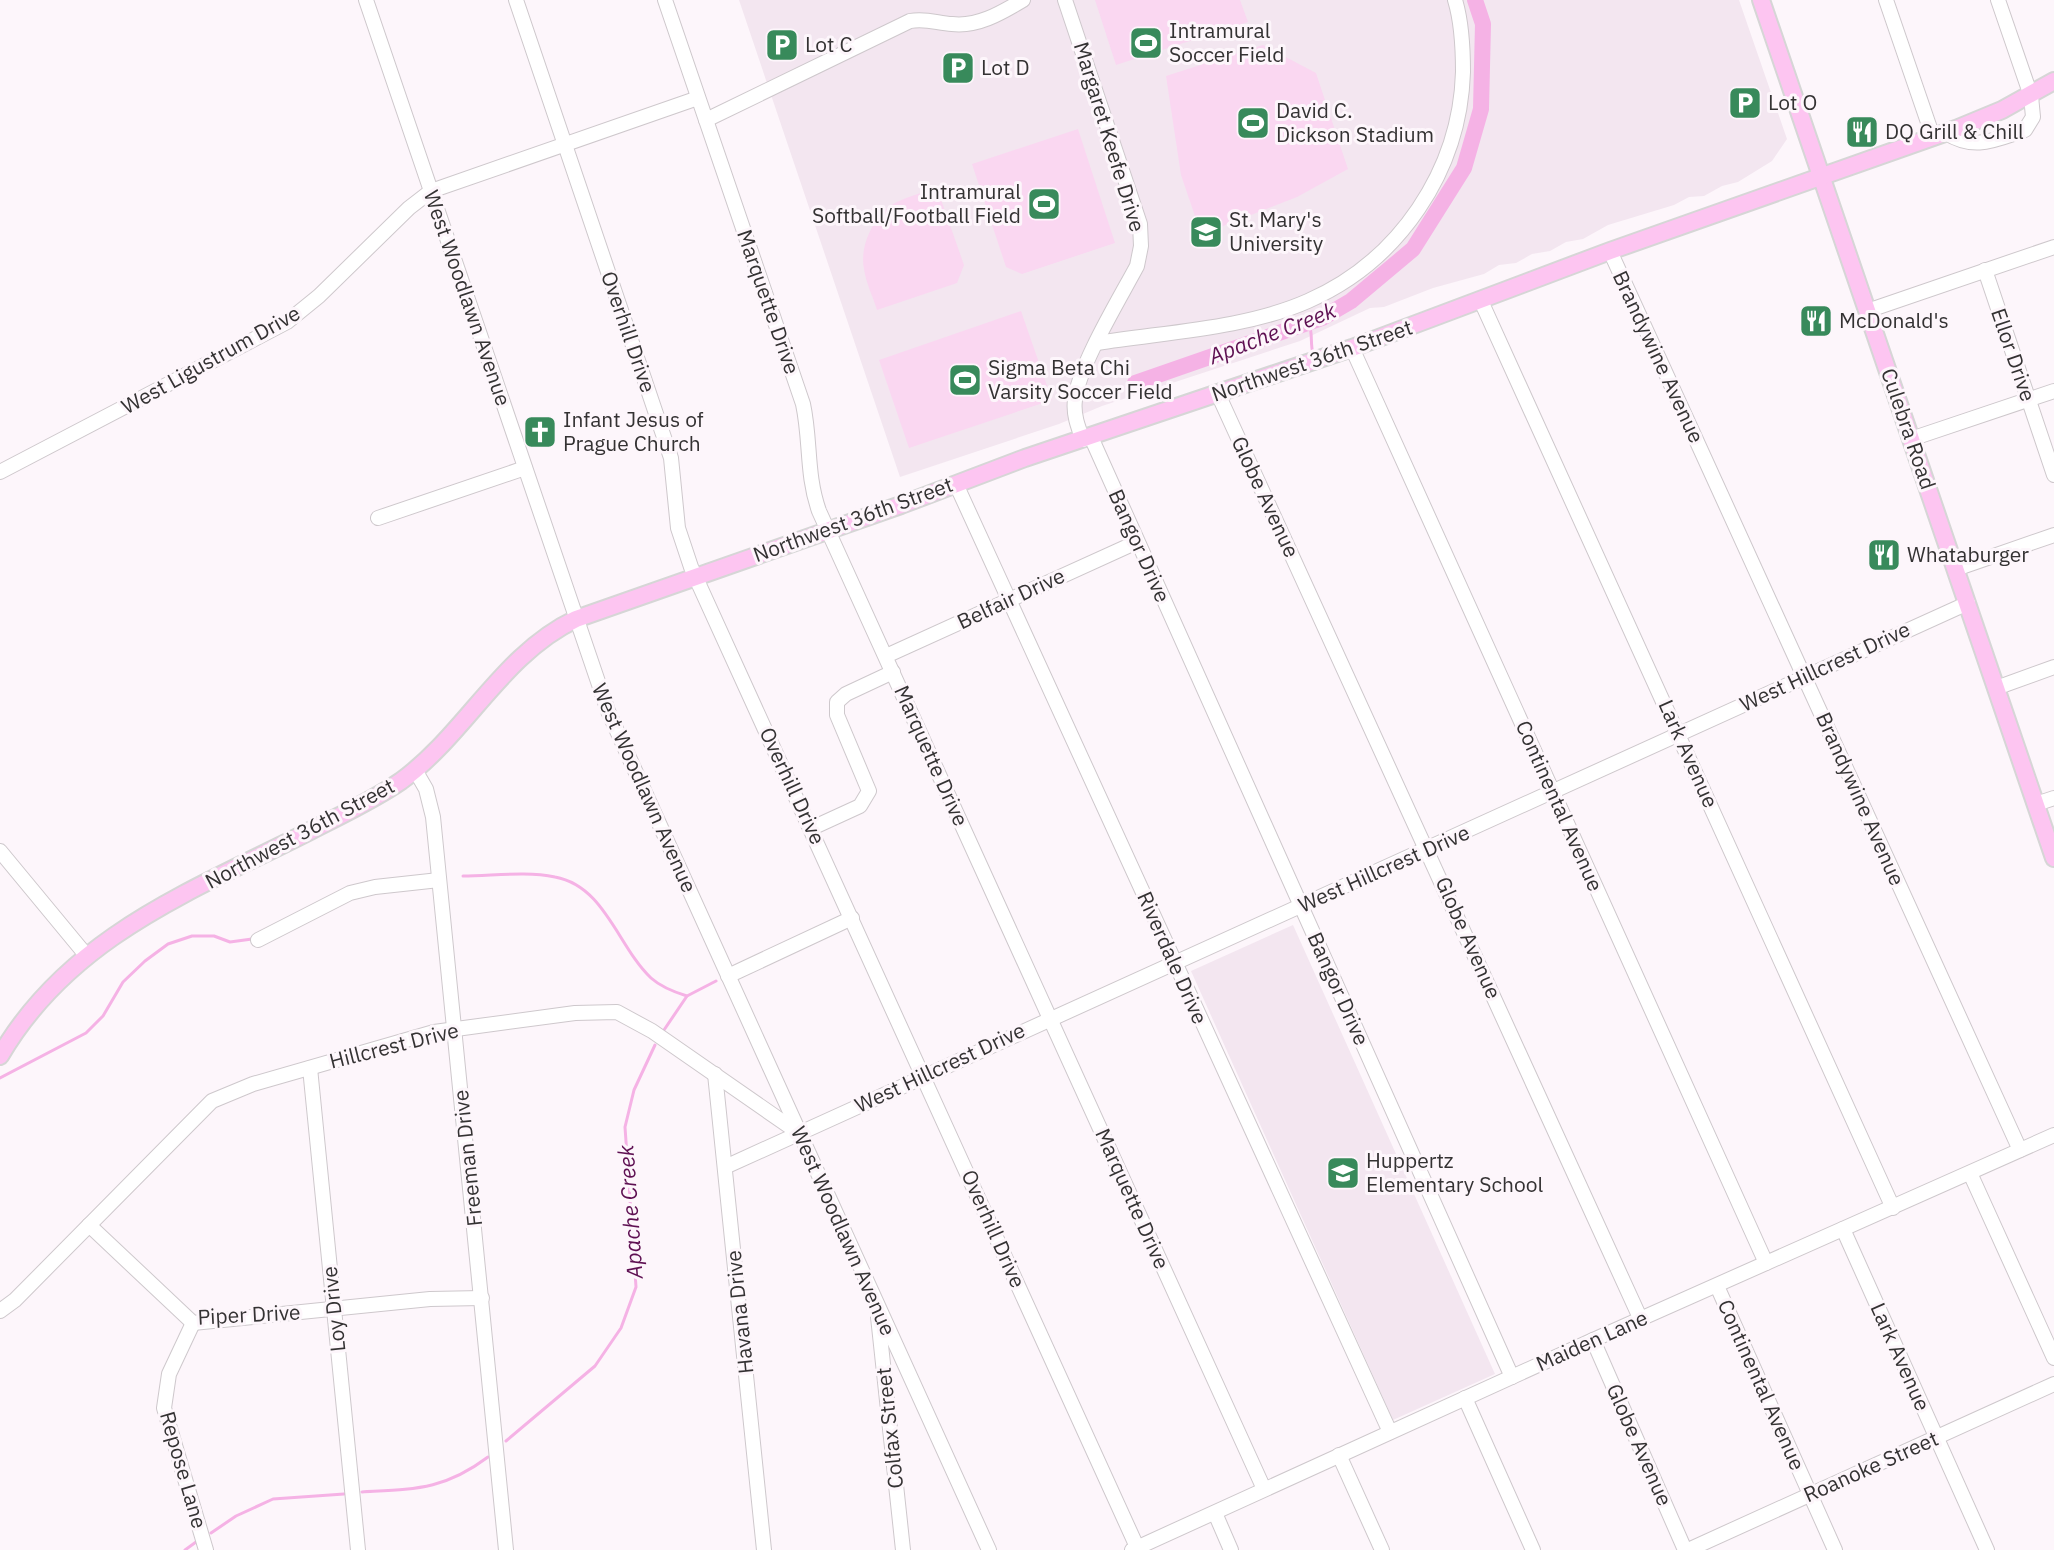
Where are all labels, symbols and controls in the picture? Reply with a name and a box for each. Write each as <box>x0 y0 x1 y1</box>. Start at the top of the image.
place label: Intramural Soccer Field <box>1169 16 1284 68</box>
sports icon: Intramural Soccer Field <box>1128 25 1164 61</box>
parking icon: Lot C <box>764 27 800 63</box>
place label: Lot C <box>805 30 852 58</box>
street label: Margaret Keefe Drive <box>1068 38 1152 235</box>
parking icon: Lot D <box>940 50 976 86</box>
place label: Lot D <box>981 53 1030 81</box>
parking icon: Lot O <box>1727 85 1763 121</box>
place label: Lot O <box>1768 88 1817 116</box>
place label: David C. Dickson Stadium <box>1276 96 1434 148</box>
sports icon: David C. Dickson Stadium <box>1235 105 1271 141</box>
restaurant icon: DQ Grill & Chill <box>1844 114 1880 150</box>
place label: DQ Grill & Chill <box>1885 117 2024 145</box>
place label: Intramural Softball/Football Field <box>812 177 1021 229</box>
street label: West Woodlawn Avenue <box>418 186 518 409</box>
sports icon: Intramural Softball/Football Field <box>1026 186 1062 222</box>
place label: St. Mary's University <box>1229 205 1324 257</box>
school or university icon: St. Mary's University <box>1188 214 1224 250</box>
street label: Marquette Drive <box>731 226 807 378</box>
street label: Brandywine Avenue <box>1607 266 1711 447</box>
street label: Overhill Drive <box>595 267 663 396</box>
water label: Apache Creek <box>1203 295 1340 370</box>
street label: West Ligustrum Drive <box>116 298 305 420</box>
restaurant icon: McDonald's <box>1798 303 1834 339</box>
street label: Ellor Drive <box>1985 304 2043 405</box>
place label: McDonald's <box>1839 306 1949 334</box>
street label: Northwest 36th Street <box>1208 313 1416 408</box>
place label: Sigma Beta Chi Varsity Soccer Field <box>988 353 1173 405</box>
sports icon: Sigma Beta Chi Varsity Soccer Field <box>947 362 983 398</box>
street label: Culebra Road <box>1875 364 1943 493</box>
place label: Infant Jesus of Prague Church <box>563 405 704 457</box>
church icon: Infant Jesus of Prague Church <box>522 414 558 450</box>
street label: Globe Avenue <box>1226 431 1306 562</box>
street label: Northwest 36th Street <box>749 470 956 568</box>
street label: Bangor Drive <box>1103 485 1177 607</box>
restaurant icon: Whataburger <box>1866 537 1902 573</box>
place label: Whataburger <box>1907 540 2029 568</box>
street label: Belfair Drive <box>952 561 1069 635</box>
street label: West Hillcrest Drive <box>1735 614 1914 718</box>
street label: West Woodlawn Avenue <box>586 678 704 897</box>
street label: Marquette Drive <box>888 681 975 830</box>
street label: Lark Avenue <box>1653 695 1725 812</box>
street label: Brandywine Avenue <box>1810 707 1912 890</box>
street label: Continental Avenue <box>1510 716 1610 895</box>
street label: Overhill Drive <box>753 722 832 849</box>
street label: Northwest 36th Street <box>200 771 399 895</box>
street label: West Hillcrest Drive <box>1294 818 1474 918</box>
street label: Globe Avenue <box>1430 872 1508 1003</box>
street label: Riverdale Drive <box>1131 887 1215 1028</box>
street label: Bangor Drive <box>1302 928 1376 1050</box>
street label: Hillcrest Drive <box>326 1015 461 1075</box>
street label: West Hillcrest Drive <box>850 1015 1029 1119</box>
street label: Freeman Drive <box>446 1088 488 1228</box>
street label: West Woodlawn Avenue <box>785 1121 903 1340</box>
street label: Marquette Drive <box>1089 1124 1176 1273</box>
water label: Apache Creek <box>610 1144 649 1281</box>
place label: Huppertz Elementary School <box>1366 1146 1543 1198</box>
school or university icon: Huppertz Elementary School <box>1325 1155 1361 1191</box>
street label: Overhill Drive <box>955 1165 1032 1292</box>
street label: Havana Drive <box>719 1249 759 1375</box>
street label: Loy Drive <box>315 1265 351 1353</box>
street label: Continental Avenue <box>1712 1295 1812 1474</box>
street label: Piper Drive <box>197 1297 301 1331</box>
street label: Lark Avenue <box>1865 1298 1937 1415</box>
street label: Maiden Lane <box>1531 1303 1652 1377</box>
street label: Colfax Street <box>869 1366 909 1490</box>
street label: Globe Avenue <box>1601 1379 1679 1510</box>
street label: Repose Lane <box>154 1408 214 1531</box>
street label: Roanoke Street <box>1799 1424 1942 1508</box>

